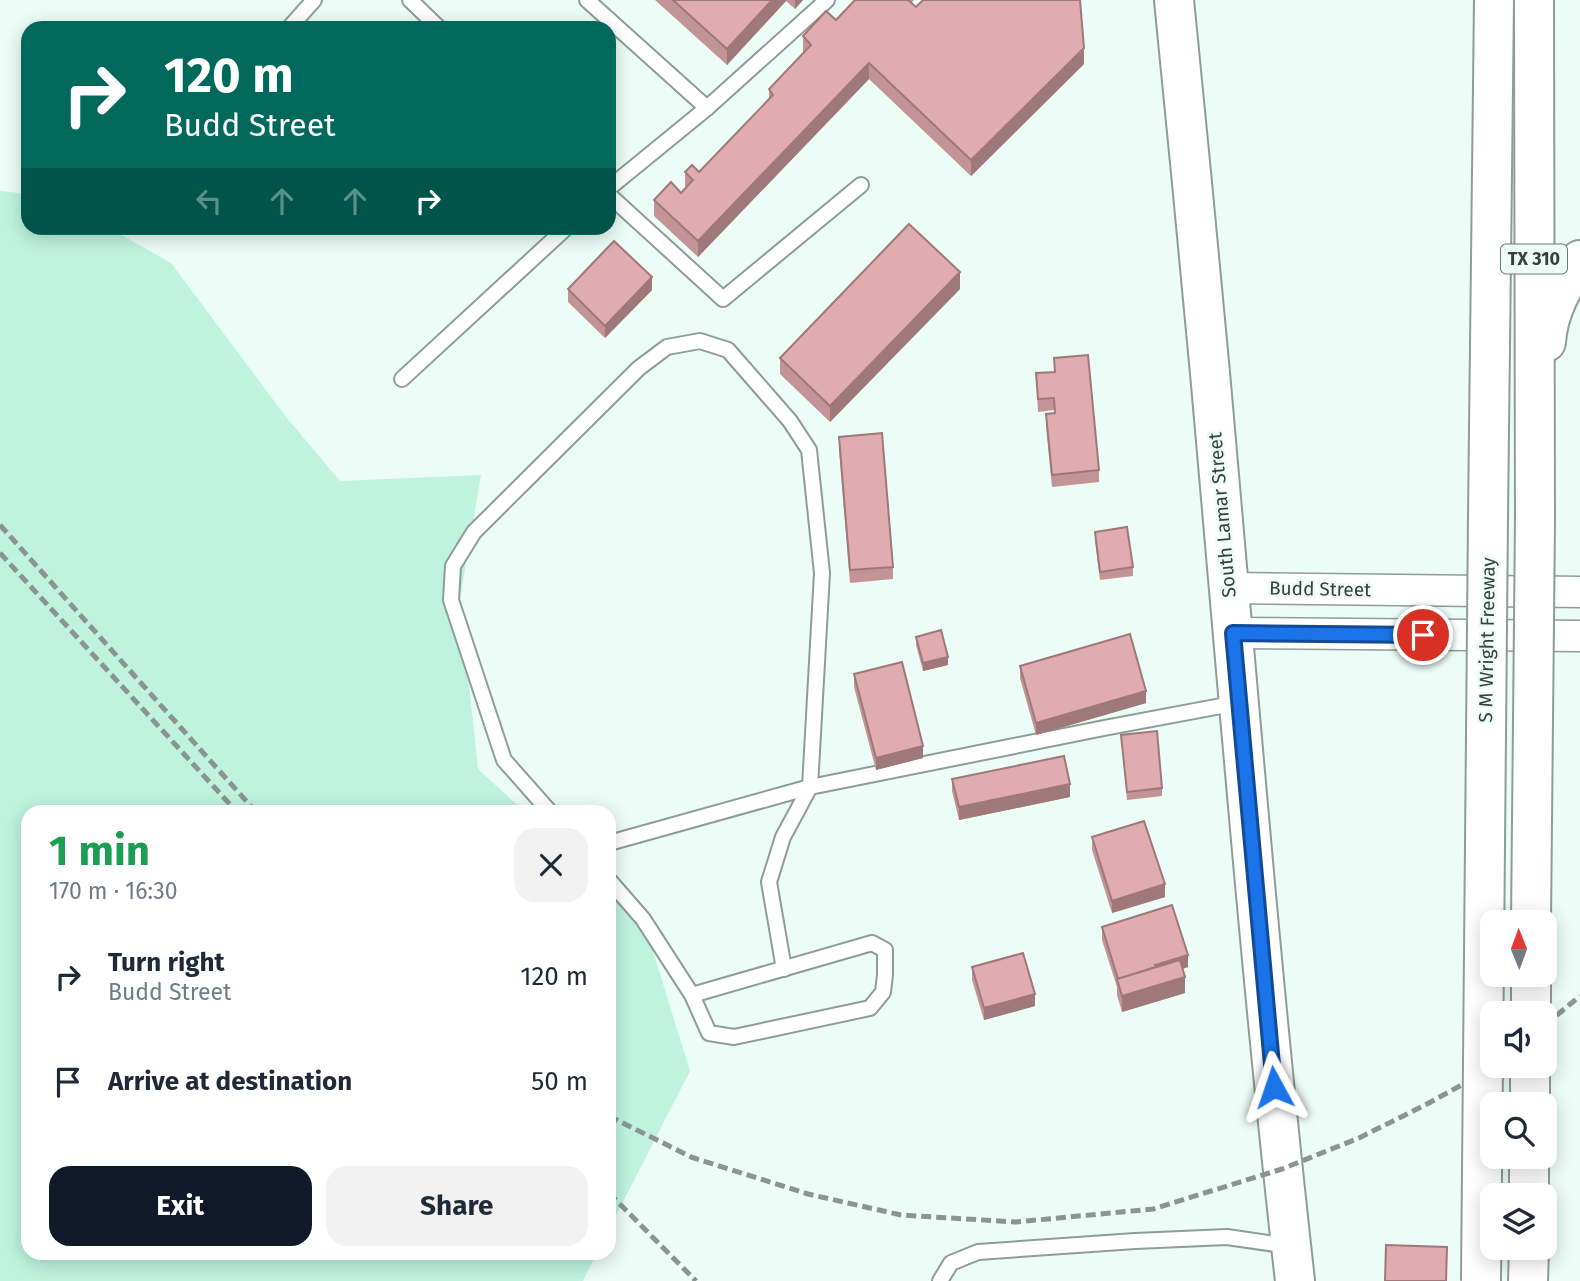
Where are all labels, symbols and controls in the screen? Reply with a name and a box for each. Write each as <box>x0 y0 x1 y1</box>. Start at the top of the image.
text: 120 m <box>164 46 294 105</box>
icon: right <box>49 49 140 140</box>
text: Budd Street <box>164 106 336 144</box>
icon: left <box>190 182 228 220</box>
icon: ahead <box>263 182 301 220</box>
icon: ahead <box>336 182 374 220</box>
icon: right <box>409 182 447 220</box>
road number: TX 310 <box>1501 244 1567 274</box>
street label: South Lamar Street <box>1203 431 1241 599</box>
street label: S M Wright Freeway <box>1474 556 1500 723</box>
street label: Budd Street <box>1269 577 1371 601</box>
pin <box>1393 605 1453 665</box>
icon: arrive <box>1404 616 1442 654</box>
text: 1 min <box>49 826 150 876</box>
button: close <box>514 828 588 902</box>
text: 170 m · 16:30 <box>49 877 178 905</box>
north arrow <box>1480 910 1558 987</box>
map controls <box>1480 910 1557 1260</box>
text: Turn right <box>108 947 225 978</box>
icon: right <box>49 958 87 996</box>
text: 120 m <box>520 961 588 992</box>
text: Budd Street <box>108 978 231 1006</box>
button: sound <box>1480 1001 1557 1078</box>
position arrow <box>1237 1050 1311 1124</box>
icon: arrive <box>49 1063 87 1101</box>
text: Arrive at destination <box>108 1066 352 1097</box>
text: 50 m <box>531 1066 588 1097</box>
button: search <box>1480 1092 1557 1169</box>
button: Exit <box>49 1166 312 1246</box>
button: Share <box>326 1166 588 1246</box>
button: layers <box>1480 1183 1557 1260</box>

